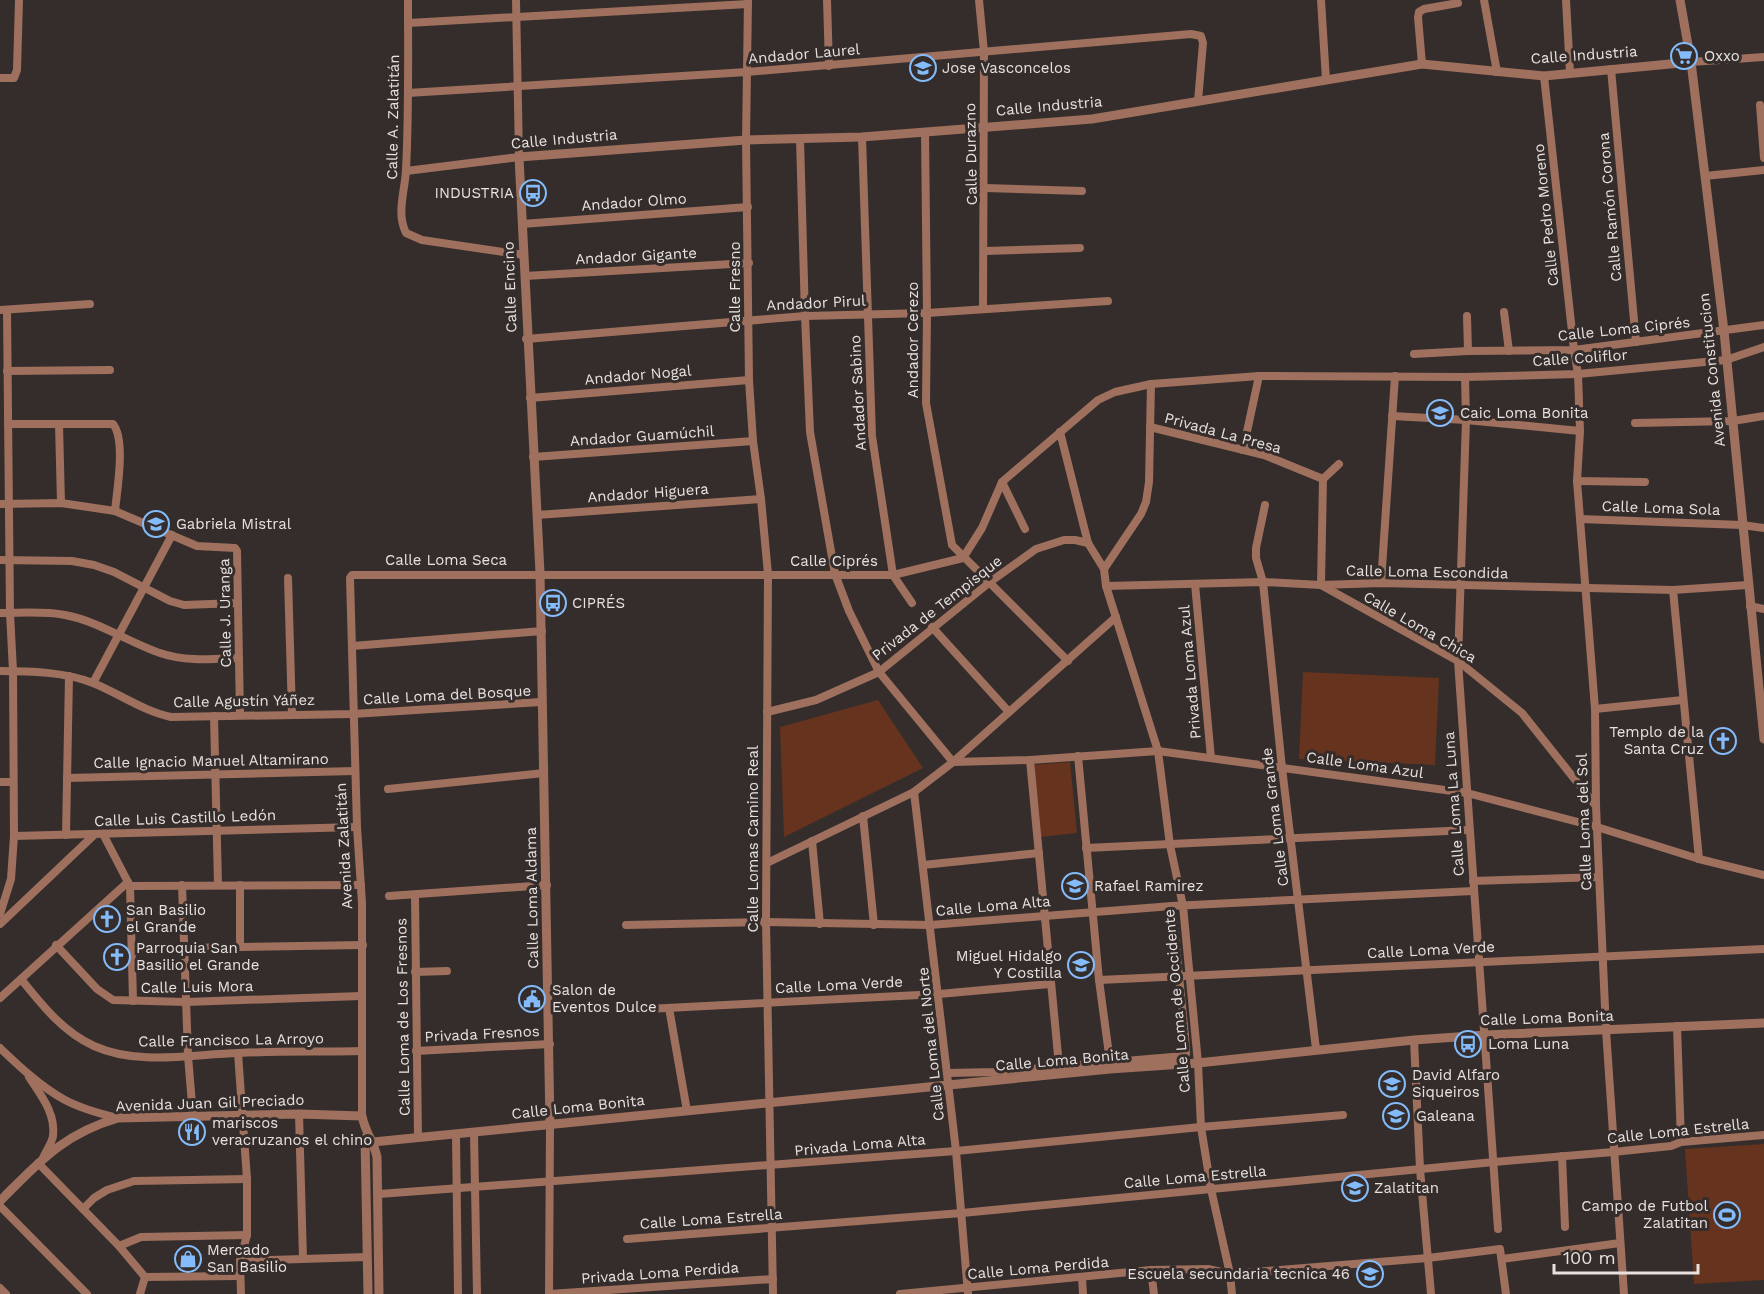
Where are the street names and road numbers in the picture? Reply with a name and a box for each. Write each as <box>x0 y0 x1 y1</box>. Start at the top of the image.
street label: Andador Laurel <box>747 40 861 68</box>
street label: Calle Industria <box>1530 42 1638 68</box>
street label: Calle A. Zalatitán <box>383 54 403 180</box>
street label: Calle Industria <box>995 92 1103 120</box>
street label: Calle Durazno <box>961 103 981 205</box>
street label: Calle Industria <box>510 125 618 153</box>
street label: Calle Ramón Corona <box>1594 131 1625 282</box>
street label: Calle Pedro Moreno <box>1530 143 1562 287</box>
street label: Andador Olmo <box>581 189 687 215</box>
street label: Calle Encino <box>499 241 521 333</box>
street label: Calle Fresno <box>726 242 744 333</box>
street label: Andador Gigante <box>575 244 697 268</box>
street label: Andador Cerezo <box>904 282 922 398</box>
street label: Andador Pirul <box>766 291 867 315</box>
street label: Avenida Constitucion <box>1695 292 1729 448</box>
street label: Calle Loma Ciprés <box>1557 313 1691 345</box>
street label: Andador Sabino <box>846 335 870 451</box>
street label: Calle Coliflor <box>1532 346 1628 370</box>
street label: Andador Nogal <box>584 361 693 389</box>
street label: Privada La Presa <box>1163 409 1284 457</box>
street label: Andador Guamúchil <box>569 422 715 450</box>
street label: Andador Higuera <box>587 480 710 506</box>
street label: Calle Loma Sola <box>1601 497 1721 519</box>
street label: Calle Loma Seca <box>385 551 508 569</box>
street label: Calle Ciprés <box>790 552 878 570</box>
street label: Privada de Tempisque <box>869 552 1005 664</box>
street label: Calle J. Uranga <box>215 558 235 668</box>
street label: Calle Loma Escondida <box>1346 562 1509 582</box>
street label: Calle Loma Chica <box>1360 587 1480 667</box>
street label: Privada Loma Azul <box>1175 604 1205 740</box>
street label: Calle Loma del Bosque <box>362 682 532 708</box>
street label: Calle Agustín Yáñez <box>173 691 315 711</box>
street label: Calle Loma La Luna <box>1440 730 1468 877</box>
street label: Calle Lomas Camino Real <box>744 745 762 933</box>
street label: Calle Loma Grande <box>1258 747 1292 887</box>
street label: Calle Loma Azul <box>1305 748 1425 782</box>
street label: Calle Ignacio Manuel Altamirano <box>93 750 329 772</box>
street label: Calle Loma del Sol <box>1573 753 1595 891</box>
street label: Avenida Zalatitán <box>332 782 356 910</box>
street label: Calle Luis Castillo Ledón <box>94 806 276 830</box>
street label: Calle Loma Aldama <box>522 827 542 969</box>
street label: Calle Loma Alta <box>935 892 1052 920</box>
street label: Calle Loma de Occidente <box>1160 908 1194 1094</box>
street label: Calle Loma de Los Fresnos <box>392 918 414 1116</box>
street label: Calle Loma Verde <box>1367 938 1495 962</box>
street label: Calle Loma del Norte <box>914 966 948 1122</box>
street label: Calle Loma Verde <box>775 973 903 997</box>
street label: Calle Luis Mora <box>140 977 254 997</box>
street label: Calle Loma Bonita <box>1480 1007 1615 1029</box>
street label: Privada Fresnos <box>424 1022 540 1046</box>
street label: Calle Francisco La Arroyo <box>138 1029 324 1051</box>
street label: Calle Loma Bonita <box>995 1045 1130 1075</box>
street label: Avenida Juan Gil Preciado <box>115 1091 305 1115</box>
street label: Calle Loma Bonita <box>510 1091 646 1123</box>
street label: Calle Loma Estrella <box>1606 1115 1751 1147</box>
street label: Privada Loma Alta <box>794 1130 927 1160</box>
street label: Calle Loma Estrella <box>1123 1162 1268 1192</box>
street label: Calle Loma Estrella <box>639 1205 783 1233</box>
street label: Calle Loma Perdida <box>967 1253 1110 1283</box>
street label: Privada Loma Perdida <box>580 1258 740 1287</box>

